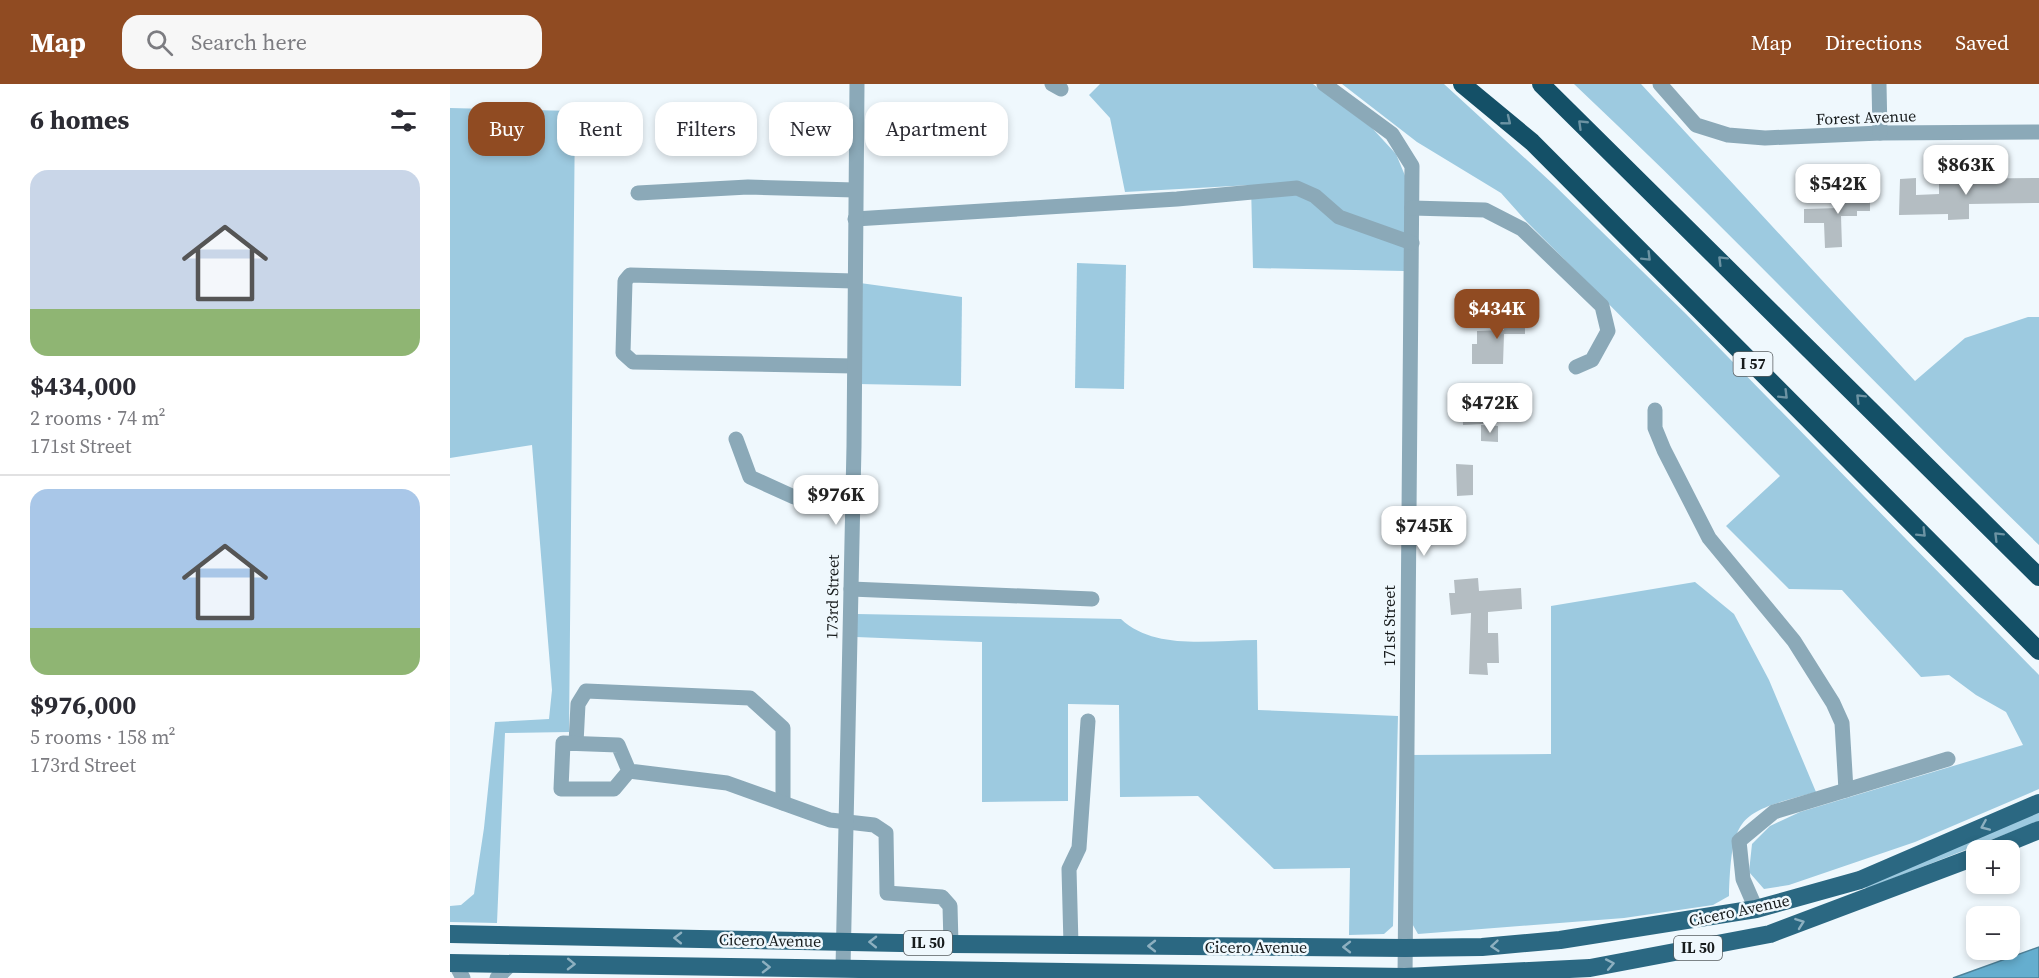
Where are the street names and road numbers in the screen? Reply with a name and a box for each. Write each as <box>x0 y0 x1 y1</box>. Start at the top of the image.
street label: Forest Avenue <box>1815 104 1917 130</box>
road number: I 57 <box>1734 352 1772 376</box>
street label: 173rd Street <box>820 554 844 640</box>
street label: 171st Street <box>1378 585 1400 667</box>
street label: Cicero Avenue <box>1687 889 1791 931</box>
street label: Cicero Avenue <box>719 928 821 952</box>
road number: IL 50 <box>904 931 952 955</box>
street label: Cicero Avenue <box>1205 936 1307 958</box>
road number: IL 50 <box>1674 936 1722 960</box>

